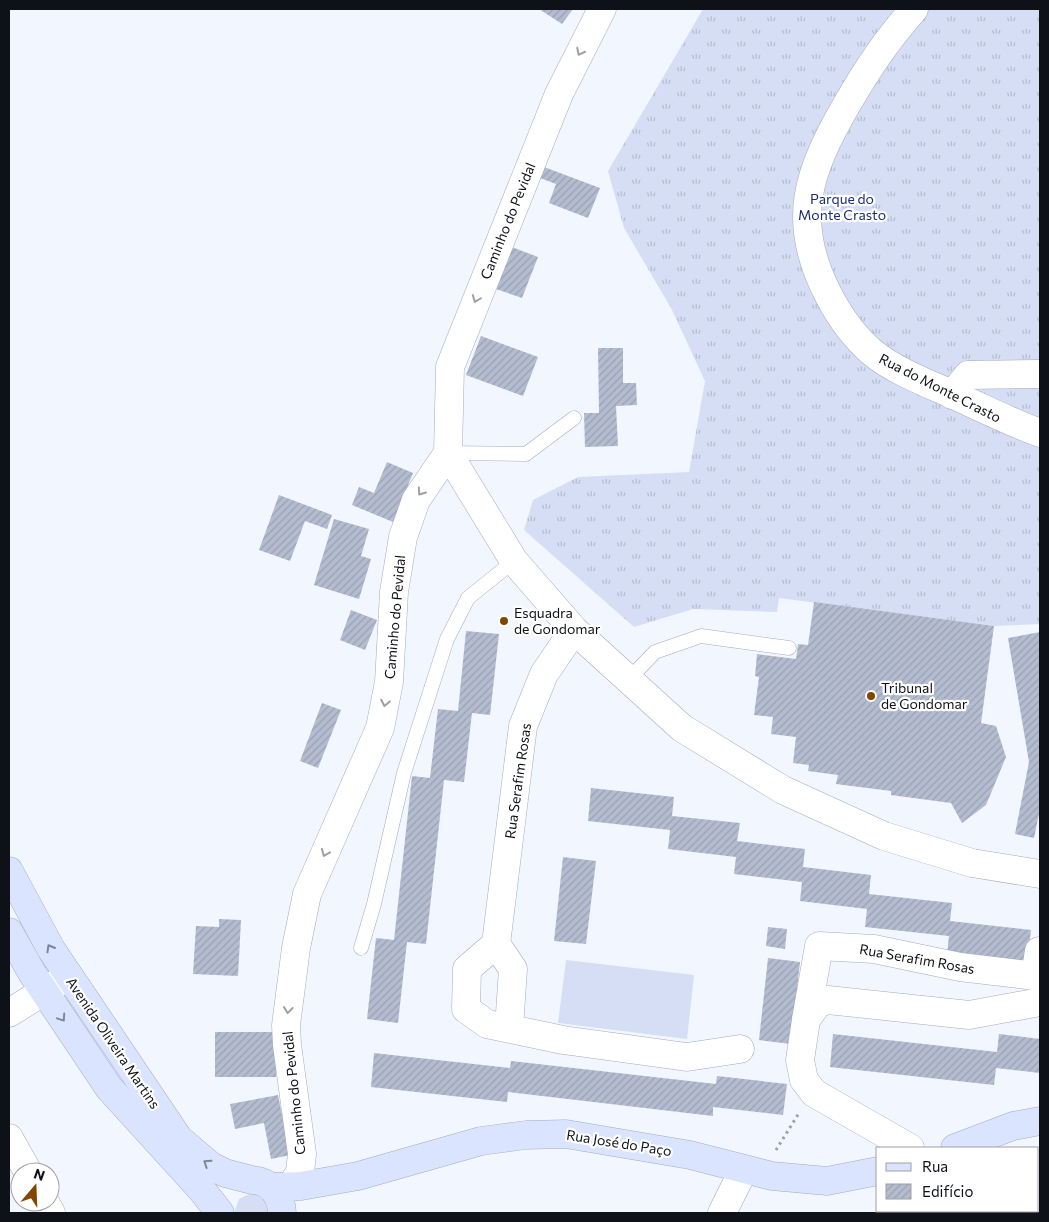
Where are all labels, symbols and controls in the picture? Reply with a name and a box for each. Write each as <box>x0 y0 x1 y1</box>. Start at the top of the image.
one-way arrow <box>576 47 586 56</box>
street label: Caminho do Pevidal <box>476 160 539 282</box>
park label: Parque do Monte Crasto <box>798 190 886 223</box>
one-way arrow <box>472 294 482 303</box>
street label: Rua do Monte Crasto <box>876 349 1004 426</box>
one-way arrow <box>418 487 427 496</box>
street label: Caminho do Pevidal <box>381 554 408 680</box>
place label: Esquadra de Gondomar <box>514 604 601 637</box>
marker: Esquadra de Gondomar <box>498 615 510 627</box>
place label: Tribunal de Gondomar <box>881 679 968 712</box>
marker: Tribunal de Gondomar <box>865 690 877 702</box>
one-way arrow <box>380 698 391 707</box>
street label: Rua Serafim Rosas <box>501 722 534 840</box>
one-way arrow <box>321 848 332 857</box>
street label: Rua Serafim Rosas <box>858 940 976 977</box>
one-way arrow <box>47 944 57 953</box>
street label: Avenida Oliveira Martins <box>63 974 164 1112</box>
one-way arrow <box>283 1007 294 1015</box>
one-way arrow <box>56 1013 65 1022</box>
street label: Caminho do Pevidal <box>279 1030 308 1156</box>
street label: Rua José do Paço <box>565 1126 673 1159</box>
legend <box>876 1147 1039 1212</box>
text: Rua <box>922 1157 948 1175</box>
one-way arrow <box>203 1159 212 1169</box>
north arrow <box>10 1162 60 1212</box>
text: N <box>32 1164 47 1184</box>
text: Edifício <box>922 1182 973 1200</box>

